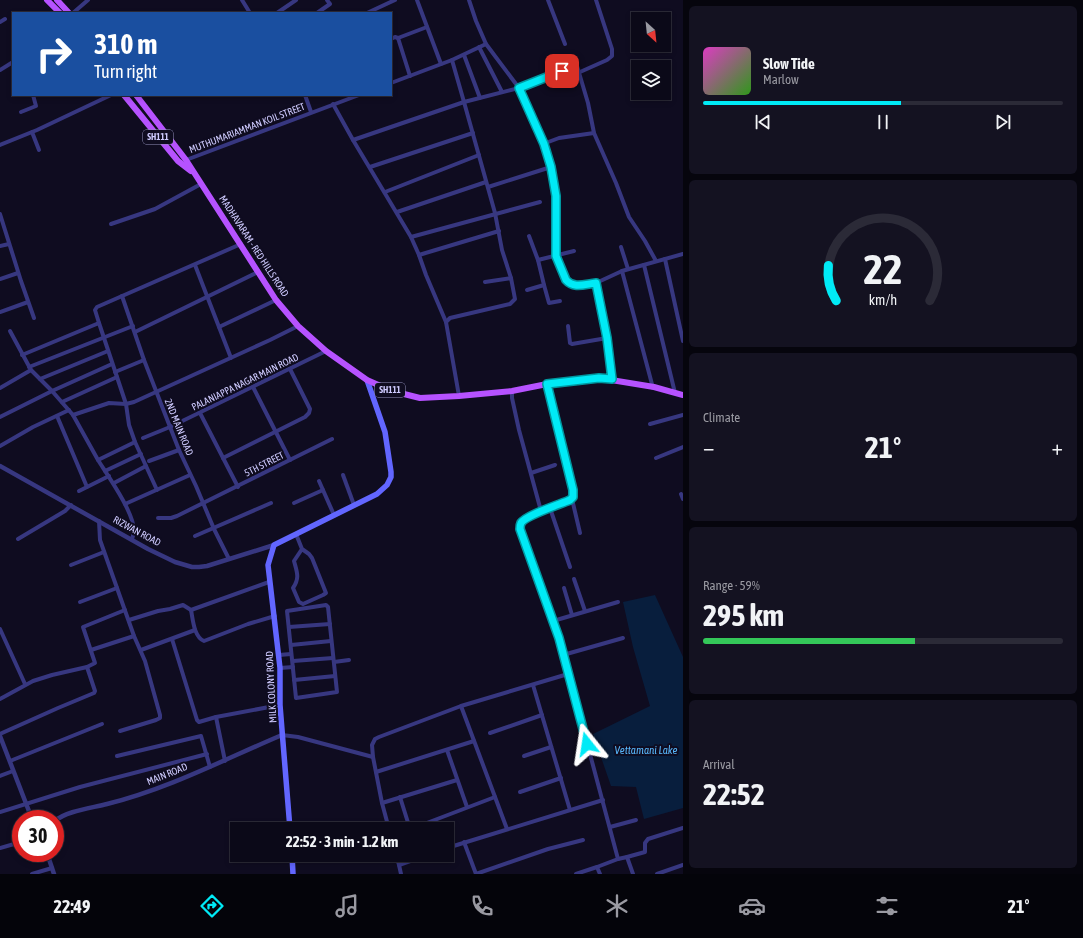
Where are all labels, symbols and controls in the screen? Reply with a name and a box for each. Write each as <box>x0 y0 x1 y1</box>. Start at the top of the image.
north arrow <box>631 12 671 52</box>
map controls <box>631 12 671 100</box>
icon: right <box>28 28 80 80</box>
text: 310 m <box>94 28 157 60</box>
pin <box>545 54 579 88</box>
text: Slow Tide <box>763 55 815 72</box>
icon: arrive <box>551 60 573 82</box>
button: layers <box>631 60 671 100</box>
text: Turn right <box>94 61 157 82</box>
text: Marlow <box>763 72 799 87</box>
street label: MUTHUMARIAMMAN KOIL STREET <box>188 101 307 155</box>
icon: previous <box>752 111 774 133</box>
icon: pause <box>872 111 894 133</box>
icon: next <box>992 111 1014 133</box>
road number: SH111 <box>143 130 173 144</box>
street label: MADHAVARAM - RED HILLS ROAD <box>217 193 291 299</box>
text: 22 <box>863 245 903 293</box>
text: km/h <box>869 292 897 308</box>
street label: PALANIAPPA NAGAR MAIN ROAD <box>190 351 300 413</box>
road number: SH111 <box>375 383 405 397</box>
street label: 2ND MAIN ROAD <box>163 397 196 457</box>
text: Climate <box>703 410 740 425</box>
text: 21° <box>865 430 901 464</box>
text: − <box>703 434 714 460</box>
text: + <box>1052 434 1063 460</box>
street label: 5TH STREET <box>242 449 286 479</box>
street label: RIZWAN ROAD <box>111 514 163 548</box>
text: Range · 59% <box>703 578 760 593</box>
text: 295 km <box>703 598 784 632</box>
street label: MILK COLONY ROAD <box>264 650 278 723</box>
position arrow <box>566 723 608 765</box>
water label: Vettamani Lake <box>615 744 677 756</box>
text: Arrival <box>703 757 735 772</box>
street label: MAIN ROAD <box>145 761 189 787</box>
text: 22:52 <box>703 777 765 811</box>
speed limit sign: 30 <box>12 810 64 862</box>
text: 22:52 · 3 min · 1.2 km <box>286 833 398 850</box>
icon: directions <box>198 892 226 920</box>
icon: music <box>333 892 361 920</box>
icon: phone <box>468 892 496 920</box>
icon: climate <box>603 892 631 920</box>
icon: car <box>738 892 766 920</box>
icon: filters <box>873 892 901 920</box>
text: 22:49 <box>54 896 91 917</box>
text: 21° <box>1008 896 1029 917</box>

